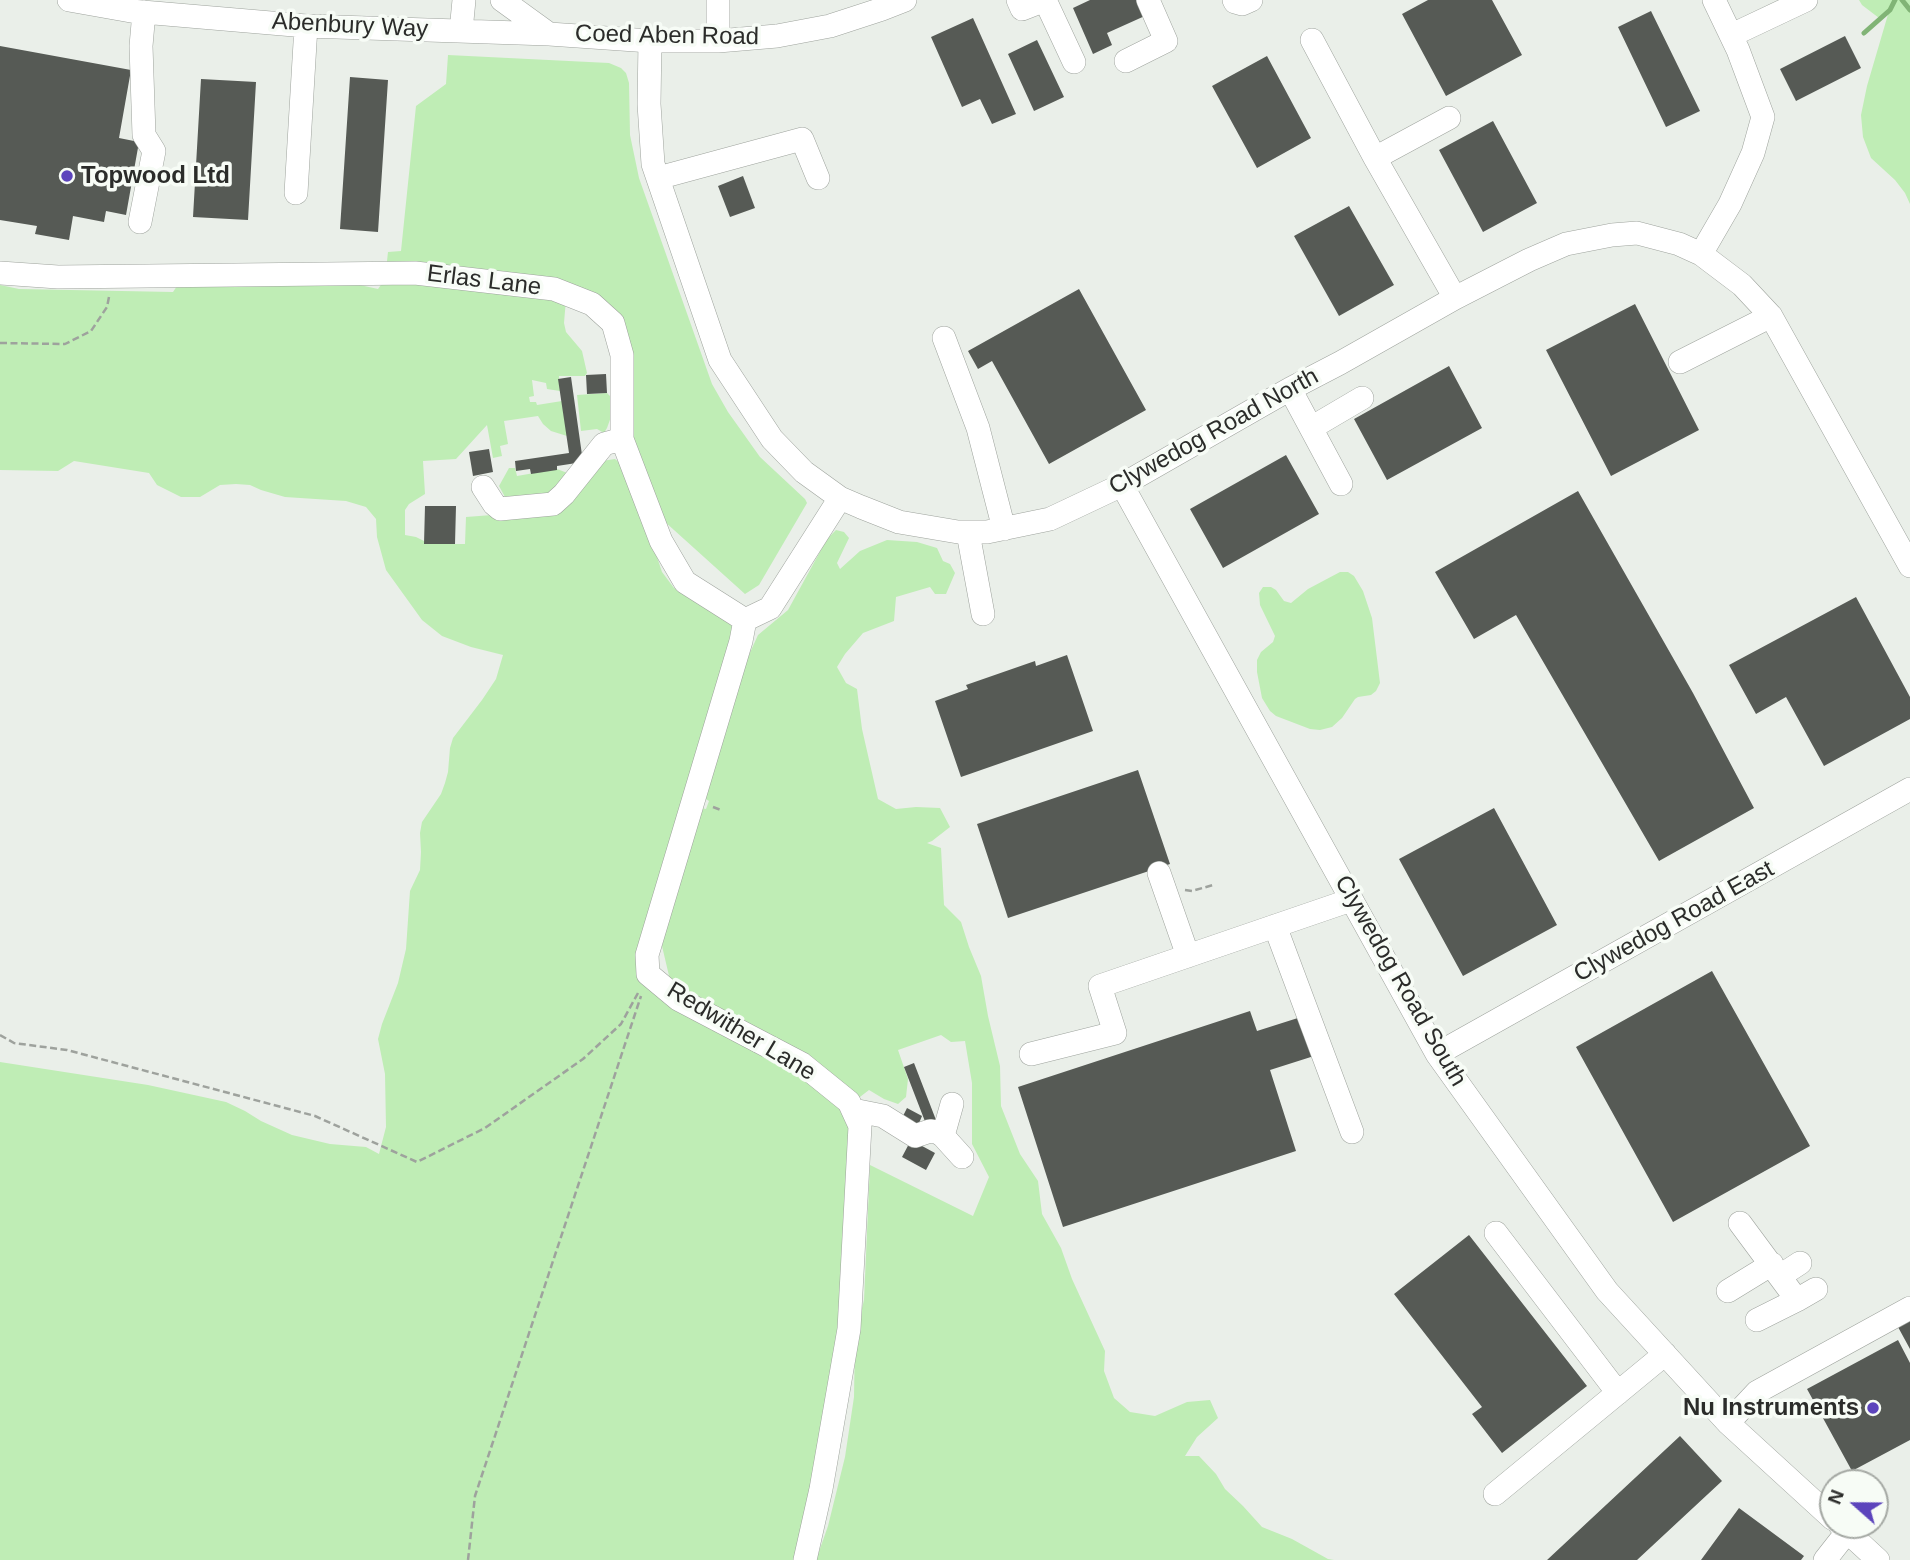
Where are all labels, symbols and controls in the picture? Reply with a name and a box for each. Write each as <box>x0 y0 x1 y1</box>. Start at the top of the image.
street label: Abenbury Way <box>271 8 429 44</box>
street label: Coed Aben Road <box>575 20 759 52</box>
place label: Topwood Ltd <box>81 162 230 190</box>
marker: Topwood Ltd <box>59 168 75 184</box>
street label: Erlas Lane <box>425 260 543 302</box>
street label: Clywedog Road North <box>1104 362 1324 502</box>
street label: Clywedog Road East <box>1569 855 1779 989</box>
street label: Clywedog Road South <box>1328 870 1472 1092</box>
street label: Redwither Lane <box>662 976 820 1088</box>
place label: Nu Instruments <box>1683 1394 1859 1422</box>
marker: Nu Instruments <box>1865 1400 1881 1416</box>
north arrow <box>1819 1469 1889 1539</box>
text: N <box>1824 1487 1848 1507</box>

